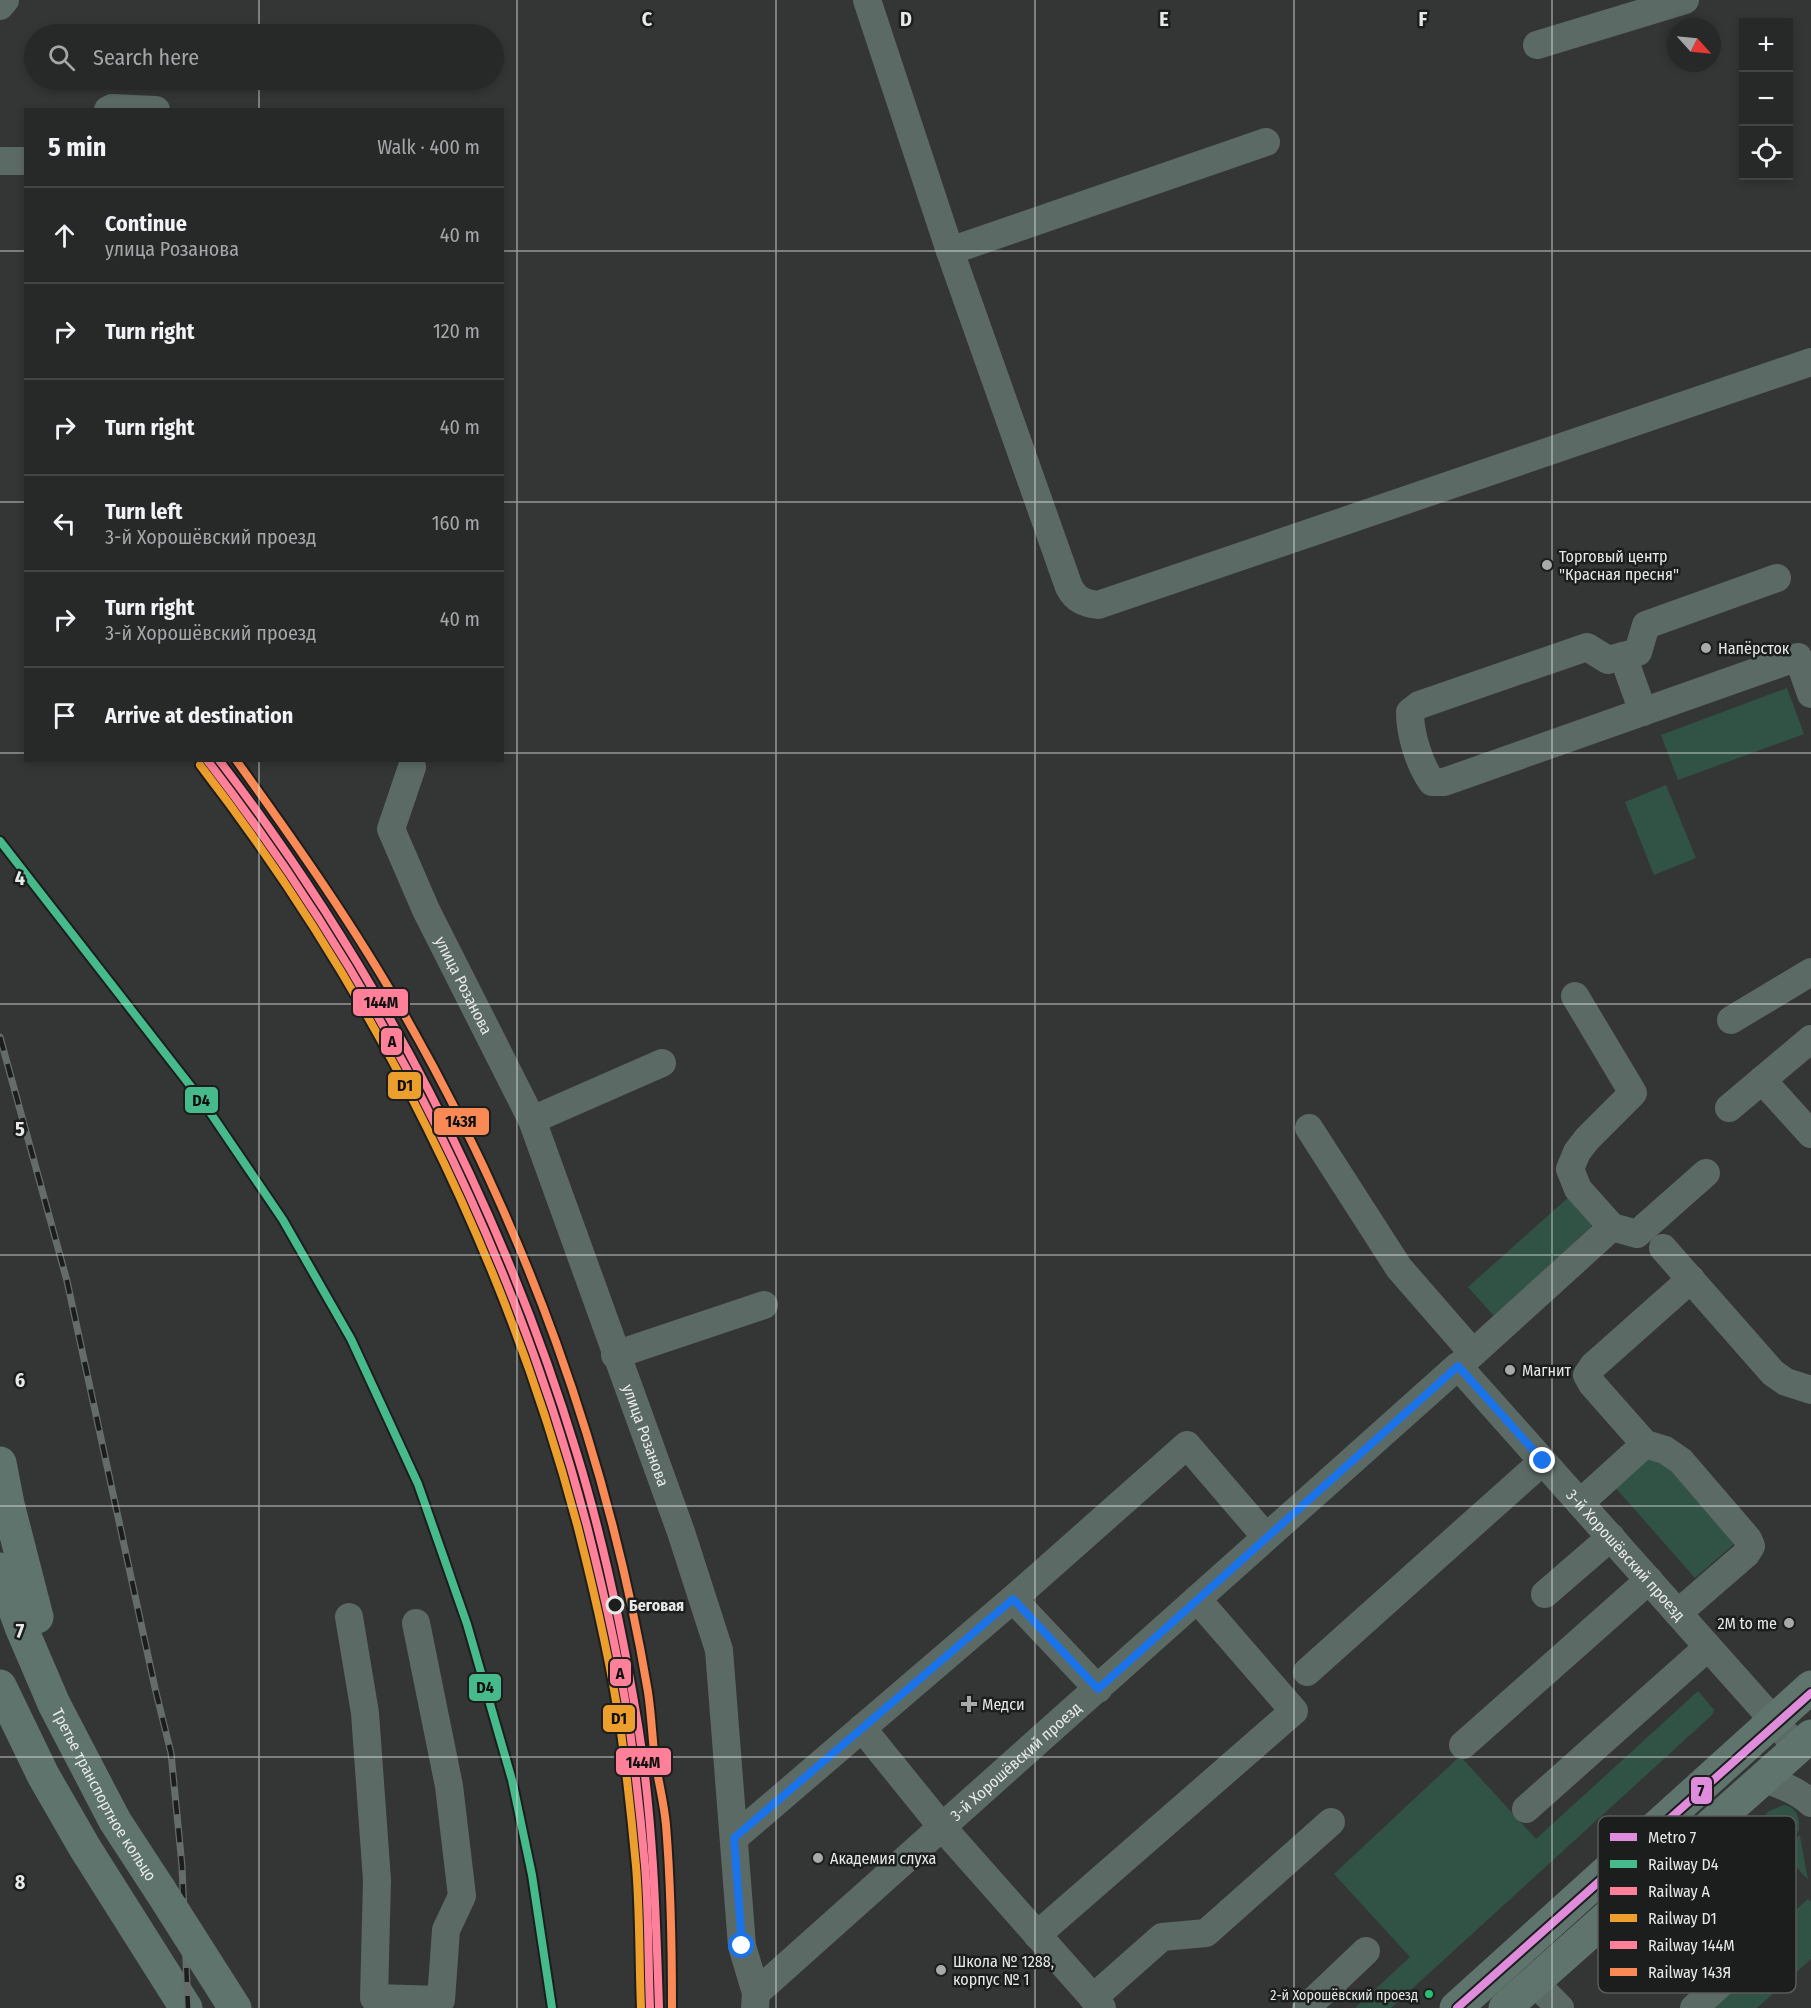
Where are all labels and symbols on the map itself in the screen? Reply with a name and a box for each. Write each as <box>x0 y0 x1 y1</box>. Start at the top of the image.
text: C <box>642 7 653 31</box>
text: D <box>900 7 912 31</box>
text: E <box>1159 7 1169 31</box>
text: F <box>1419 7 1428 31</box>
north arrow <box>1667 18 1721 72</box>
place label: Торговый центр "Красная пресня" <box>1559 547 1679 584</box>
marker: Торговый центр "Красная пресня" <box>1540 558 1554 572</box>
place label: Напёрсток <box>1718 639 1790 658</box>
marker: Напёрсток <box>1699 641 1713 655</box>
text: 4 <box>15 866 25 890</box>
street label: улица Розанова <box>431 933 496 1038</box>
line badge: 144М <box>352 988 409 1017</box>
text: 144М <box>364 993 399 1012</box>
line badge: A <box>380 1027 403 1056</box>
text: A <box>387 1032 397 1051</box>
line badge: D1 <box>387 1071 422 1100</box>
text: D1 <box>397 1076 413 1095</box>
line badge: D4 <box>184 1086 219 1114</box>
text: D4 <box>192 1091 210 1110</box>
line badge: 143Я <box>433 1107 490 1136</box>
text: 143Я <box>445 1112 477 1131</box>
text: 5 <box>15 1117 25 1141</box>
place label: Магнит <box>1522 1361 1572 1380</box>
marker: Магнит <box>1503 1363 1517 1377</box>
text: 6 <box>15 1368 25 1392</box>
street label: улица Розанова <box>618 1382 673 1489</box>
route end <box>1529 1447 1555 1473</box>
street label: 3-й Хорошёвский проезд <box>1562 1486 1689 1625</box>
marker: Беговая <box>606 1596 624 1614</box>
place label: Беговая <box>629 1596 684 1615</box>
place label: 2M to me <box>1717 1614 1777 1633</box>
marker: 2M to me <box>1782 1616 1796 1630</box>
text: 7 <box>16 1619 25 1643</box>
line badge: A <box>609 1658 632 1687</box>
text: A <box>615 1664 625 1683</box>
line badge: D4 <box>468 1673 502 1702</box>
text: D4 <box>476 1678 494 1697</box>
marker: Медси <box>960 1695 978 1713</box>
place label: Медси <box>982 1695 1025 1714</box>
street label: 3-й Хорошёвский проезд <box>946 1698 1085 1825</box>
line badge: D1 <box>602 1704 636 1733</box>
street label: Третье транспортное кольцо <box>48 1705 160 1885</box>
text: D1 <box>611 1709 627 1728</box>
line badge: 144М <box>615 1747 672 1776</box>
text: 144М <box>626 1753 661 1772</box>
line badge: 7 <box>1690 1776 1713 1805</box>
text: 7 <box>1698 1781 1705 1800</box>
legend <box>1598 1816 1796 1993</box>
text: Metro 7 <box>1648 1828 1697 1847</box>
place label: Академия слуха <box>830 1849 936 1868</box>
marker: Академия слуха <box>811 1851 825 1865</box>
text: Railway D4 <box>1648 1855 1719 1874</box>
text: 8 <box>15 1870 26 1894</box>
text: Railway A <box>1648 1882 1710 1901</box>
text: Railway D1 <box>1648 1909 1717 1928</box>
route start <box>728 1932 754 1958</box>
text: Railway 144М <box>1648 1936 1735 1955</box>
place label: Школа № 1288, корпус № 1 <box>953 1952 1054 1989</box>
marker: Школа № 1288, корпус № 1 <box>934 1963 948 1977</box>
text: Railway 143Я <box>1648 1963 1731 1982</box>
place label: 2-й Хорошёвский проезд <box>1270 1987 1418 2004</box>
marker: 2-й Хорошёвский проезд <box>1423 1988 1435 2000</box>

